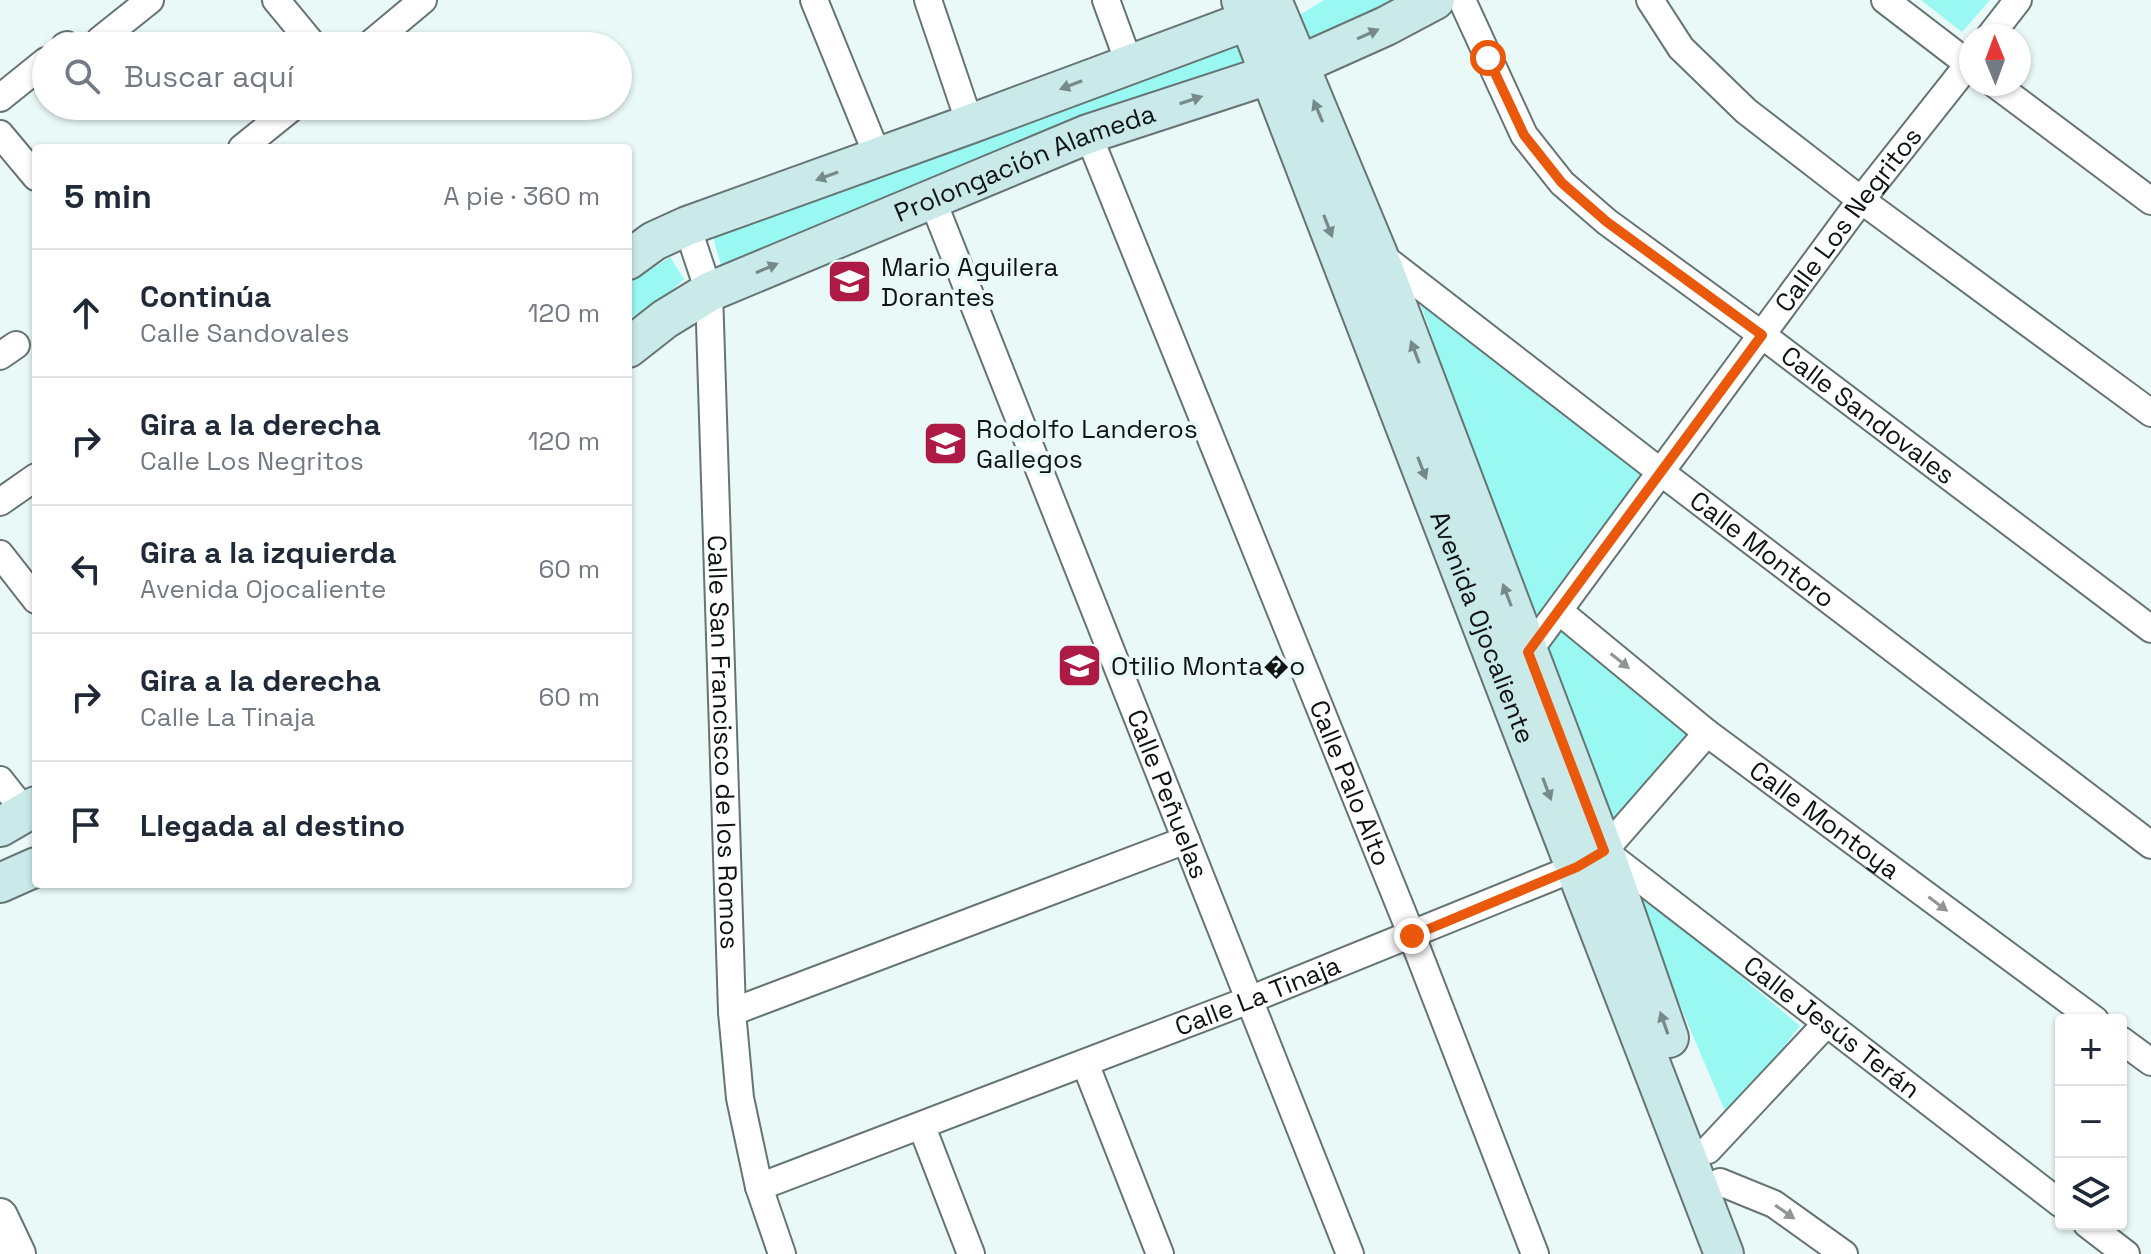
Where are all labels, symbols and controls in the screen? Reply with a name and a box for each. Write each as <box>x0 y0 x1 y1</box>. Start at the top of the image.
north arrow <box>1959 24 2031 96</box>
one-way arrow <box>1356 28 1379 41</box>
search box <box>32 32 632 120</box>
route start <box>1470 40 1506 76</box>
icon: search <box>60 54 104 98</box>
text: Buscar aquí <box>124 57 294 96</box>
one-way arrow <box>1059 79 1083 92</box>
one-way arrow <box>1179 94 1203 106</box>
street label: Prolongación Alameda <box>889 96 1160 230</box>
one-way arrow <box>1312 99 1325 123</box>
street label: Calle Los Negritos <box>1767 120 1929 319</box>
one-way arrow <box>815 170 839 182</box>
text: 5 min <box>64 175 152 218</box>
text: A pie · 360 m <box>443 179 600 213</box>
one-way arrow <box>1322 214 1335 238</box>
place label: Mario Aguilera Dorantes <box>881 250 1058 314</box>
school or university icon: Mario Aguilera Dorantes <box>826 258 874 306</box>
one-way arrow <box>755 261 779 274</box>
text: Continúa <box>140 277 271 316</box>
icon: ahead <box>64 291 108 335</box>
text: 120 m <box>528 296 600 330</box>
text: Calle Sandovales <box>140 316 350 350</box>
street label: Calle Sandovales <box>1774 338 1962 492</box>
one-way arrow <box>1408 340 1421 364</box>
text: Gira a la derecha <box>140 405 381 444</box>
place label: Rodolfo Landeros Gallegos <box>976 412 1198 476</box>
icon: right <box>64 419 108 463</box>
school or university icon: Rodolfo Landeros Gallegos <box>921 420 969 468</box>
text: 120 m <box>528 424 600 458</box>
text: Calle Los Negritos <box>140 444 364 478</box>
one-way arrow <box>1416 456 1429 480</box>
street label: Calle Montoro <box>1683 483 1842 615</box>
street label: Avenida Ojocaliente <box>1422 506 1543 748</box>
text: Gira a la izquierda <box>140 533 396 572</box>
street label: Calle San Francisco de los Romos <box>700 534 747 950</box>
icon: left <box>64 547 108 591</box>
text: 60 m <box>538 552 600 586</box>
text: Avenida Ojocaliente <box>140 572 386 606</box>
one-way arrow <box>1500 583 1513 607</box>
school or university icon: Otilio Monta�o <box>1056 642 1104 690</box>
place label: Otilio Monta�o <box>1111 649 1305 683</box>
one-way arrow <box>1610 652 1630 669</box>
text: Gira a la derecha <box>140 661 381 700</box>
icon: right <box>64 675 108 719</box>
text: 60 m <box>538 680 600 714</box>
street label: Calle Palo Alto <box>1301 695 1399 871</box>
text: Calle La Tinaja <box>140 700 315 734</box>
street label: Calle Peñuelas <box>1119 704 1217 884</box>
street label: Calle Montoya <box>1742 753 1907 887</box>
one-way arrow <box>1541 777 1554 801</box>
icon: arrive <box>64 803 108 847</box>
text: Llegada al destino <box>140 806 405 845</box>
one-way arrow <box>1927 895 1948 911</box>
route end <box>1394 918 1430 954</box>
street label: Calle La Tinaja <box>1170 948 1346 1044</box>
street label: Calle Jesús Terán <box>1737 948 1927 1106</box>
one-way arrow <box>1657 1011 1669 1035</box>
map controls <box>2055 1014 2127 1230</box>
button: + <box>2055 1014 2127 1086</box>
button: − <box>2055 1086 2127 1158</box>
button: layers <box>2055 1158 2127 1230</box>
one-way arrow <box>1774 1204 1796 1220</box>

